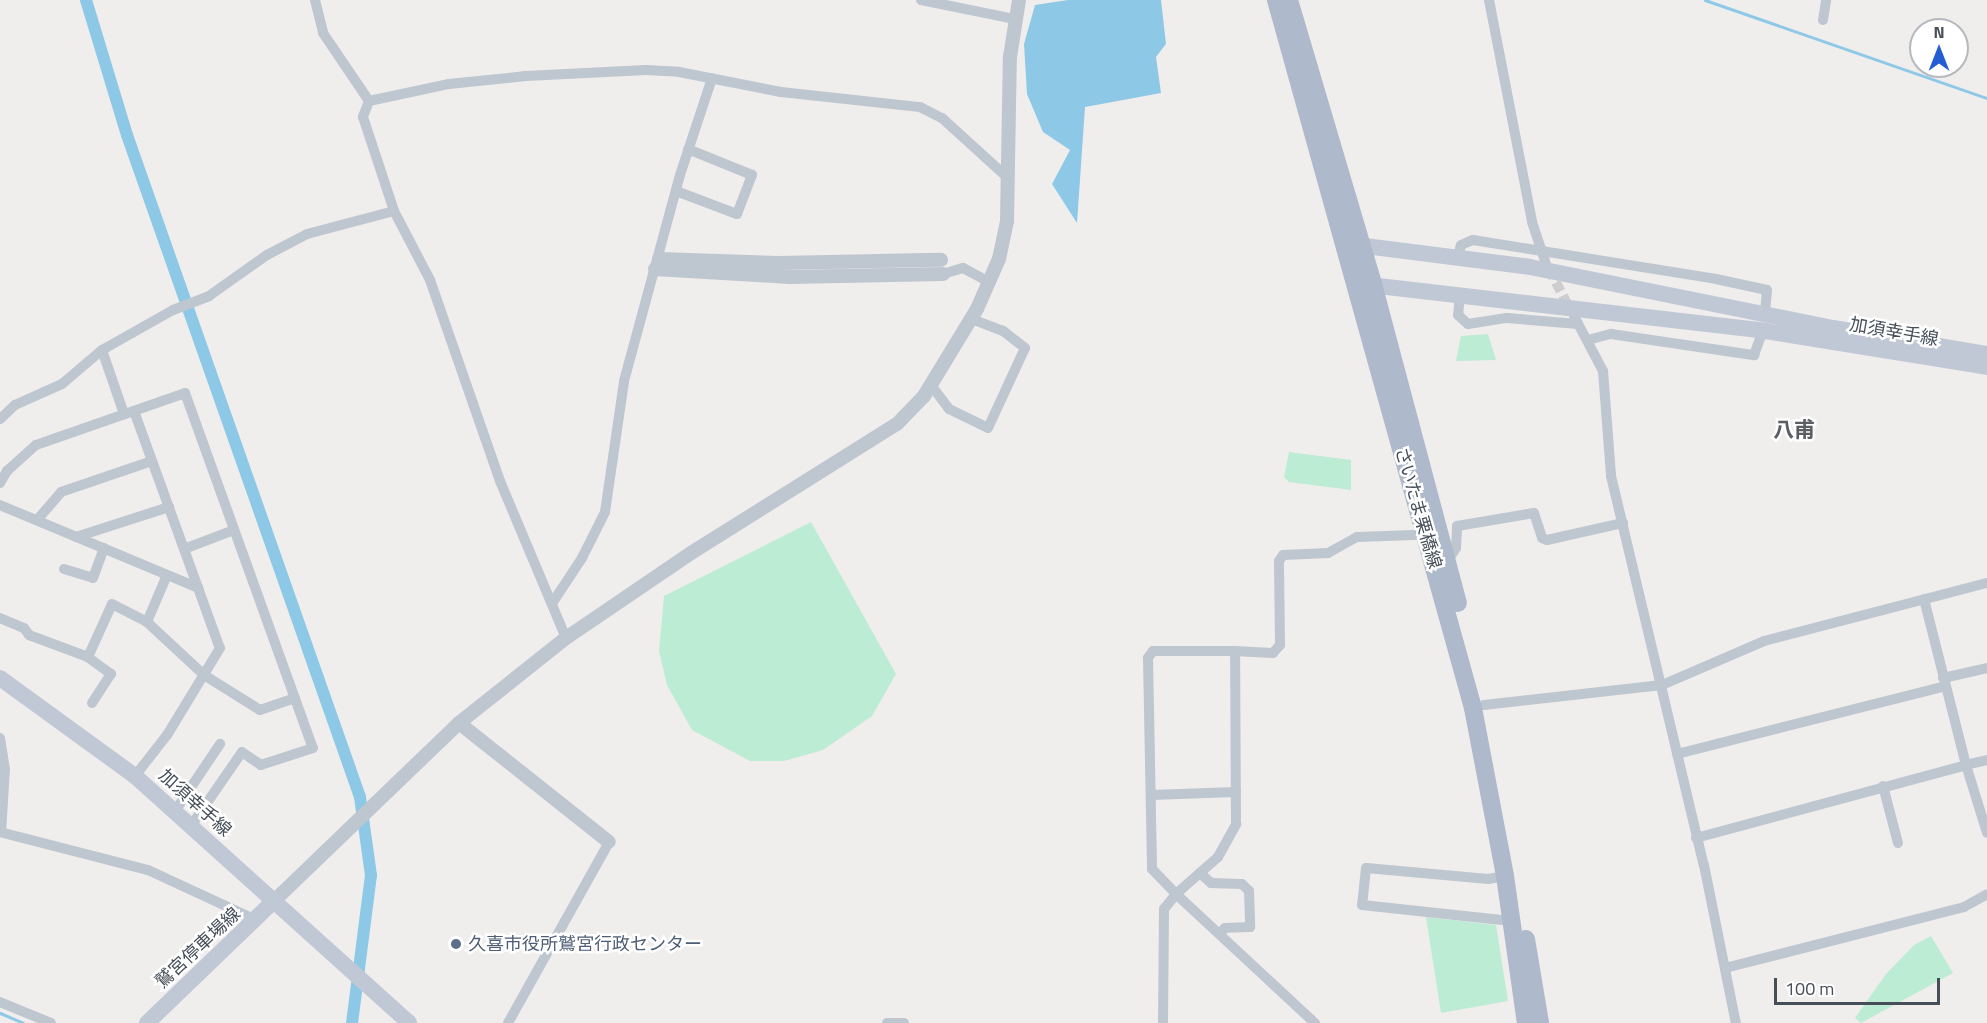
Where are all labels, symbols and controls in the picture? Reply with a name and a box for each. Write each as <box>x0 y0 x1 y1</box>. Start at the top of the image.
north arrow <box>1909 18 1969 78</box>
text: N <box>1933 20 1945 44</box>
street label: 加須幸手線 <box>1848 314 1940 350</box>
district label: 八甫 <box>1773 416 1815 442</box>
street label: さいたま栗橋線 <box>1390 444 1446 572</box>
street label: 加須幸手線 <box>154 765 236 841</box>
street label: 鷲宮停車場線 <box>151 903 245 993</box>
place label: 久喜市役所鷲宮行政センター <box>468 933 702 955</box>
marker: 久喜市役所鷲宮行政センター <box>449 937 463 951</box>
scale bar <box>1777 966 1944 1004</box>
text: 100 m <box>1785 975 1834 1002</box>

